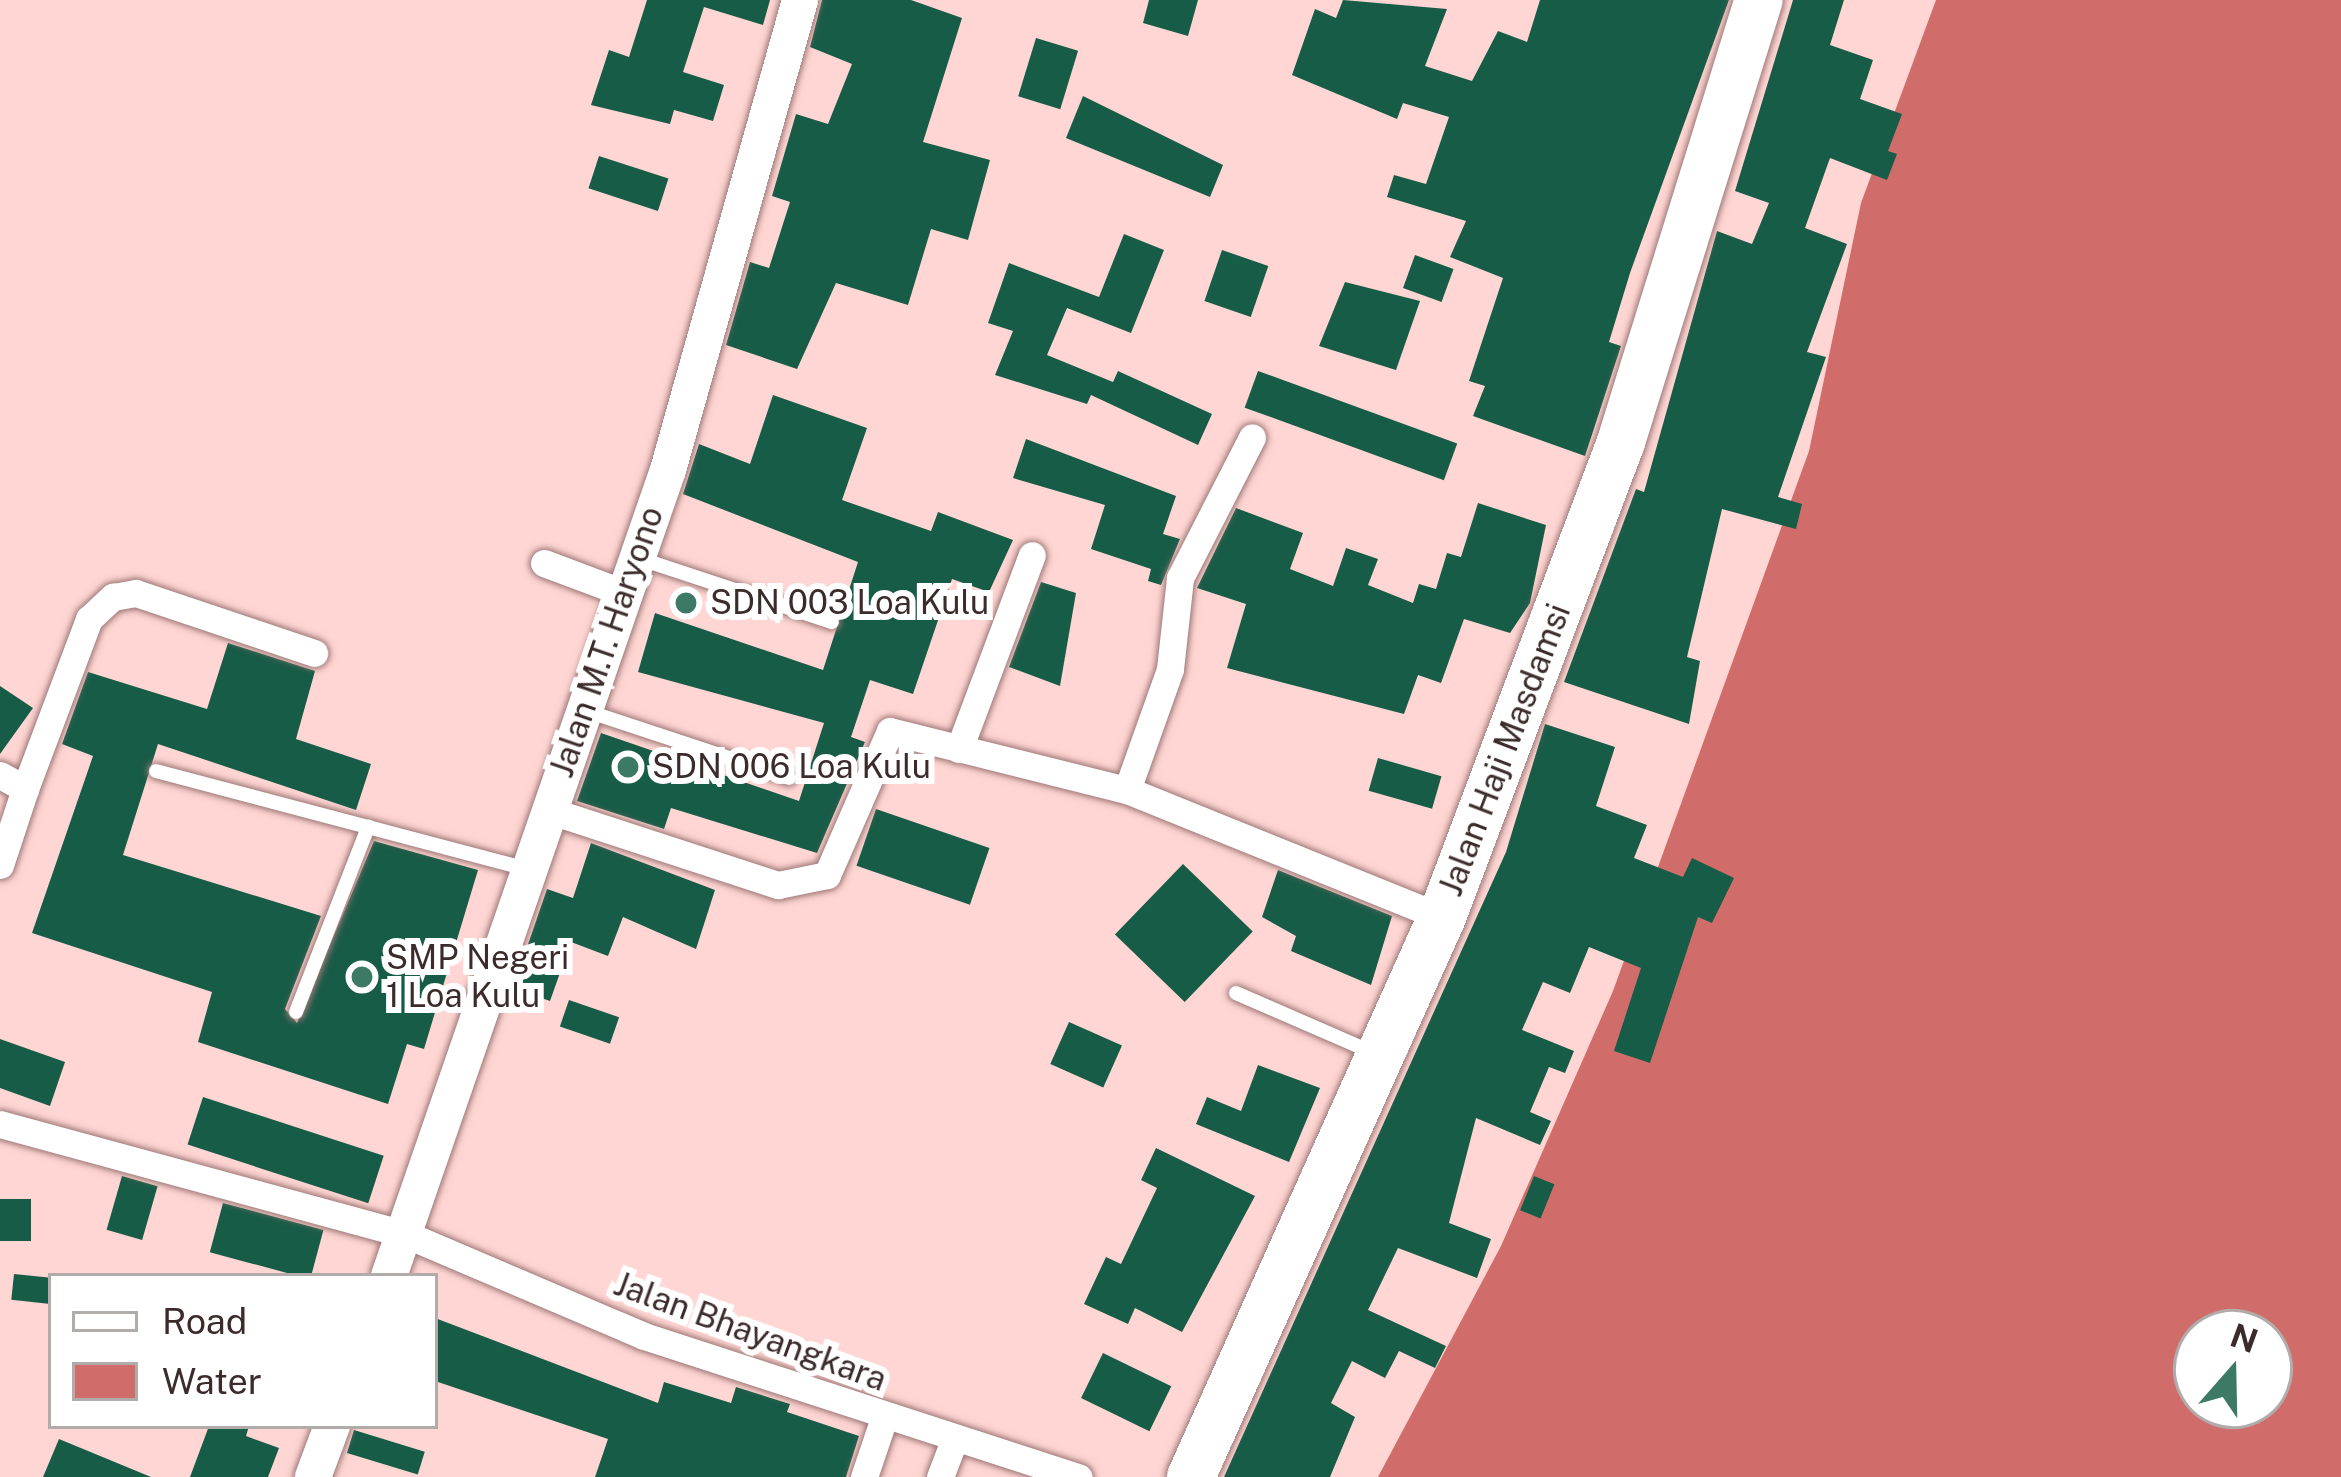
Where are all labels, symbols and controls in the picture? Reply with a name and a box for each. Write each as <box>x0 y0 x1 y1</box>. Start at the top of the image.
street label: Jalan M.T. Haryono <box>542 501 672 783</box>
place label: SDN 003 Loa Kulu <box>710 583 989 623</box>
marker: SDN 003 Loa Kulu <box>673 590 699 616</box>
street label: Jalan Haji Masdamsi <box>1431 598 1579 902</box>
place label: SDN 006 Loa Kulu <box>652 747 931 787</box>
marker: SDN 006 Loa Kulu <box>615 754 641 780</box>
place label: SMP Negeri 1 Loa Kulu <box>386 938 569 1016</box>
marker: SMP Negeri 1 Loa Kulu <box>349 964 375 990</box>
street label: Jalan Bhayangkara <box>608 1264 892 1400</box>
legend <box>48 1273 438 1429</box>
text: Road <box>162 1300 247 1342</box>
north arrow <box>2173 1309 2293 1429</box>
text: N <box>2226 1316 2263 1360</box>
text: Water <box>162 1360 262 1402</box>

